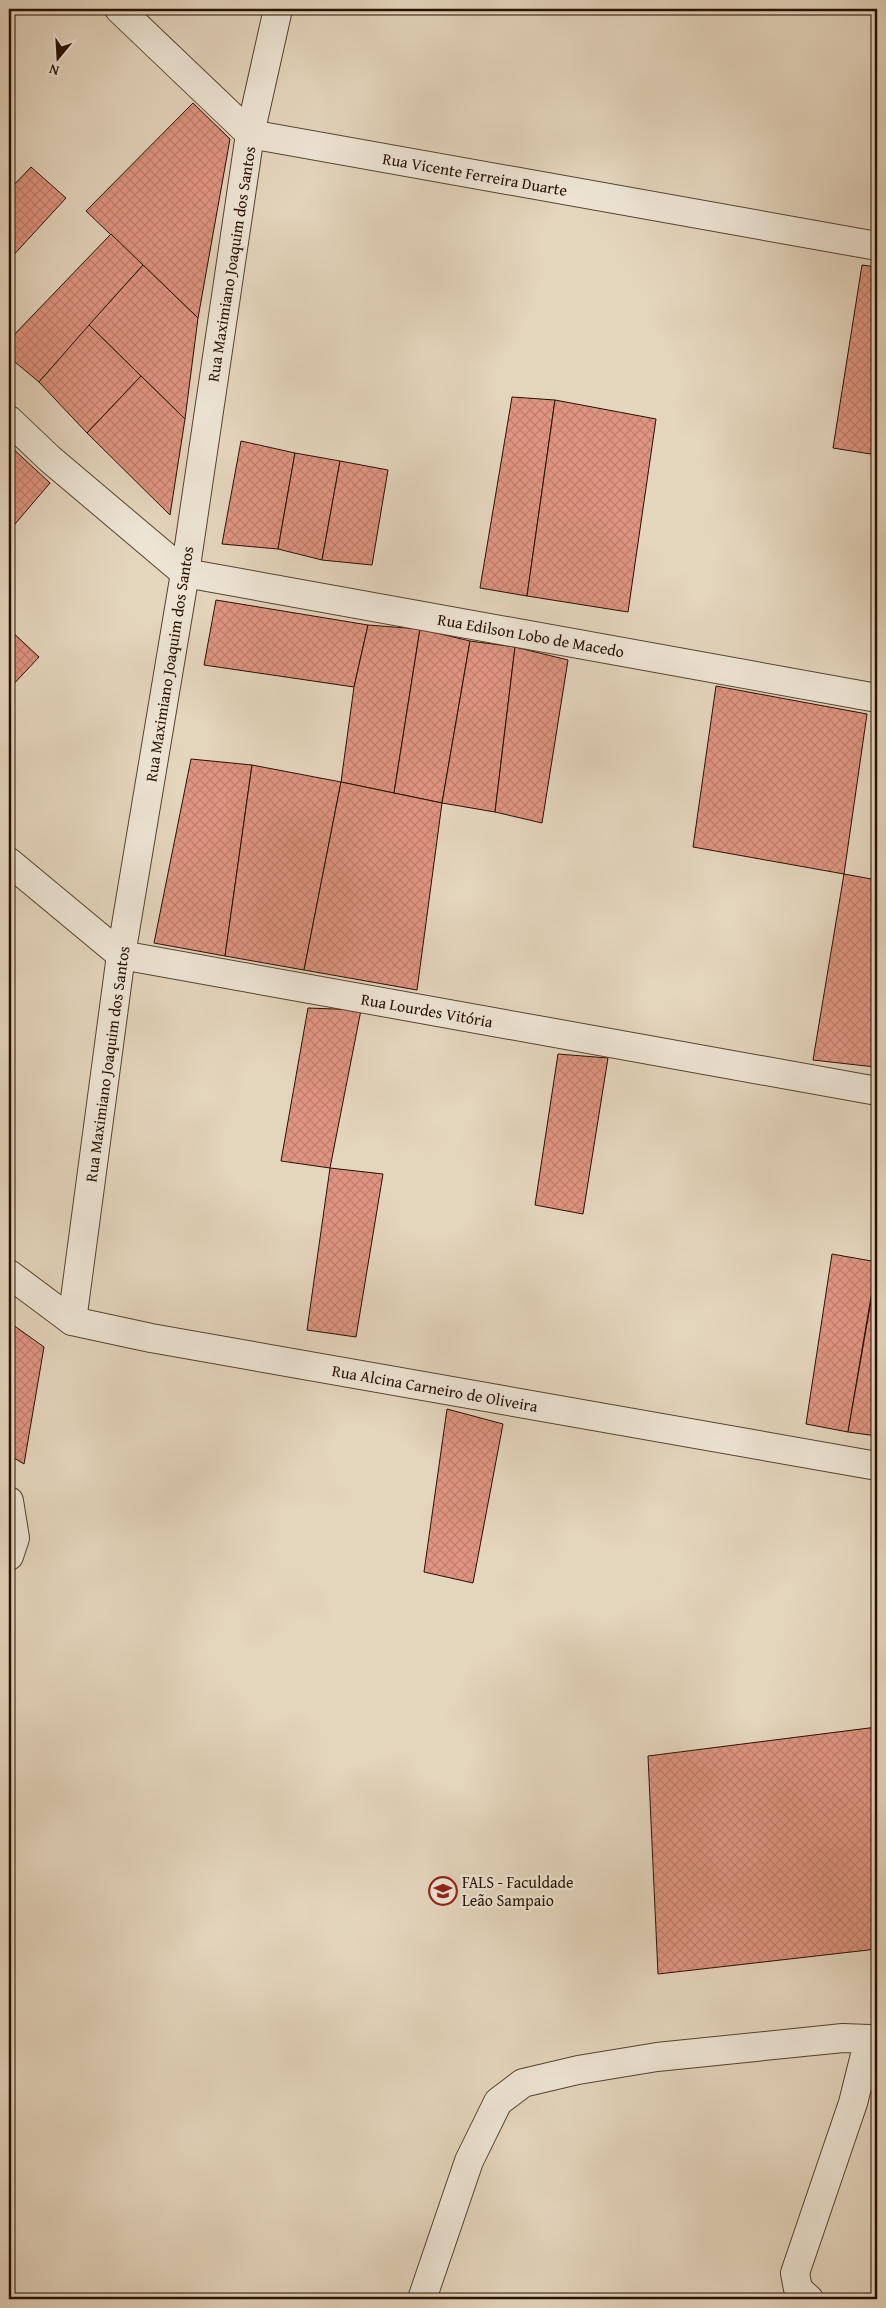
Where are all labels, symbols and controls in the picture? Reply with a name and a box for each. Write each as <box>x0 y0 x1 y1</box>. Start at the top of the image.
north arrow <box>32 32 82 82</box>
text: N <box>46 59 62 81</box>
street label: Rua Maximiano Joaquim dos Santos <box>201 145 261 383</box>
street label: Rua Vicente Ferreira Duarte <box>381 146 569 202</box>
street label: Rua Maximiano Joaquim dos Santos <box>139 545 199 783</box>
street label: Rua Edilson Lobo de Macedo <box>436 607 626 663</box>
street label: Rua Maximiano Joaquim dos Santos <box>79 944 135 1184</box>
street label: Rua Lourdes Vitória <box>359 987 495 1033</box>
street label: Rua Alcina Carneiro de Oliveira <box>330 1358 540 1418</box>
place label: FALS - Faculdade Leão Sampaio <box>462 1870 574 1912</box>
school or university icon: FALS - Faculdade Leão Sampaio <box>428 1876 458 1906</box>

